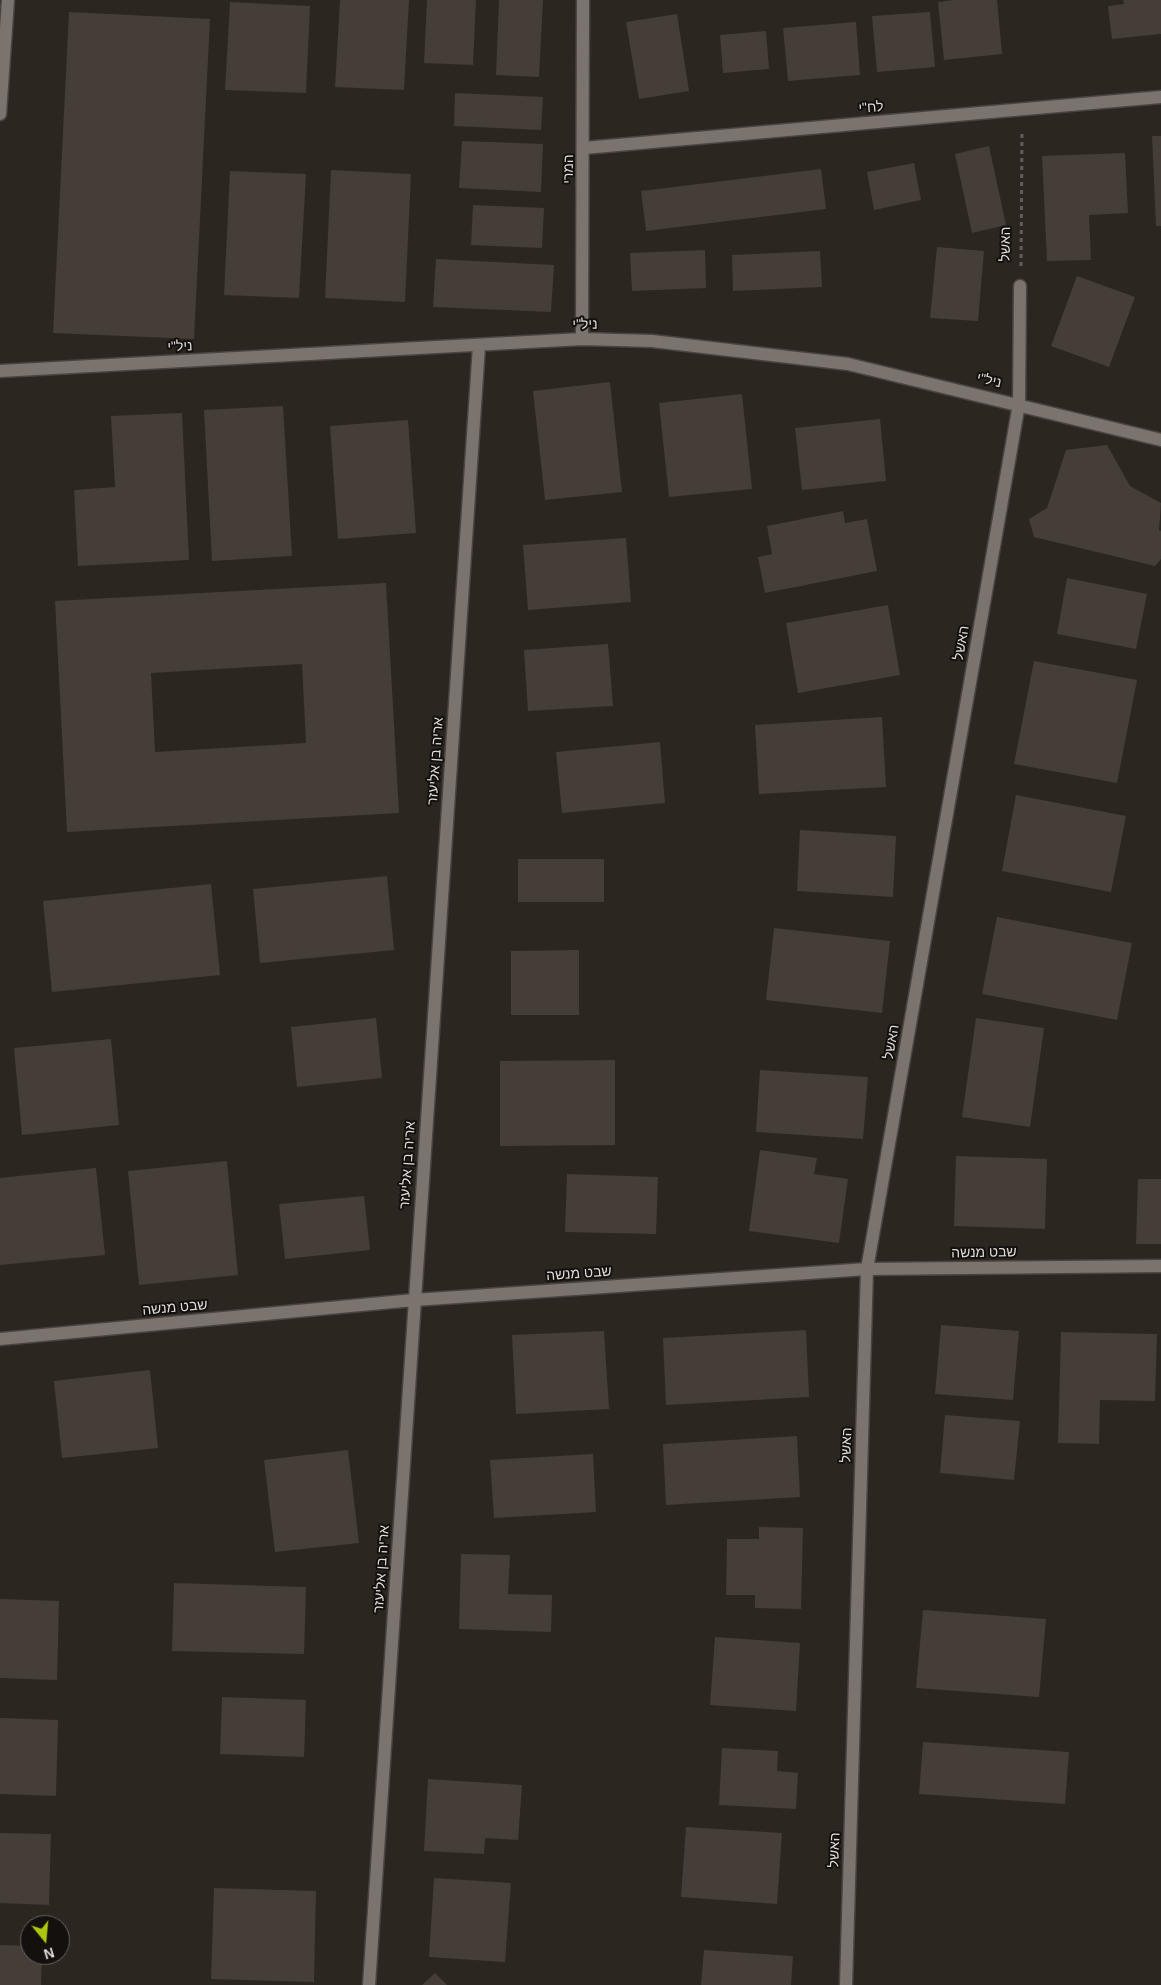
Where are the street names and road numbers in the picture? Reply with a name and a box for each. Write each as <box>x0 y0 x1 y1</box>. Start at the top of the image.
street label: לח"י <box>858 99 884 117</box>
street label: המרי <box>560 154 578 184</box>
street label: האשל <box>997 226 1015 262</box>
street label: ניל"י <box>572 316 598 334</box>
street label: ניל"י <box>167 338 193 356</box>
street label: ניל"י <box>975 370 1003 392</box>
street label: האשל <box>951 624 973 662</box>
street label: אריה בן אליעזר <box>425 717 447 805</box>
street label: האשל <box>881 1023 903 1061</box>
street label: אריה בן אליעזר <box>397 1121 419 1209</box>
street label: שבט מנשה <box>951 1244 1017 1262</box>
street label: שבט מנשה <box>546 1263 612 1285</box>
street label: שבט מנשה <box>142 1297 208 1319</box>
street label: האשל <box>838 1427 856 1463</box>
street label: אריה בן אליעזר <box>371 1525 393 1613</box>
street label: האשל <box>826 1832 844 1868</box>

